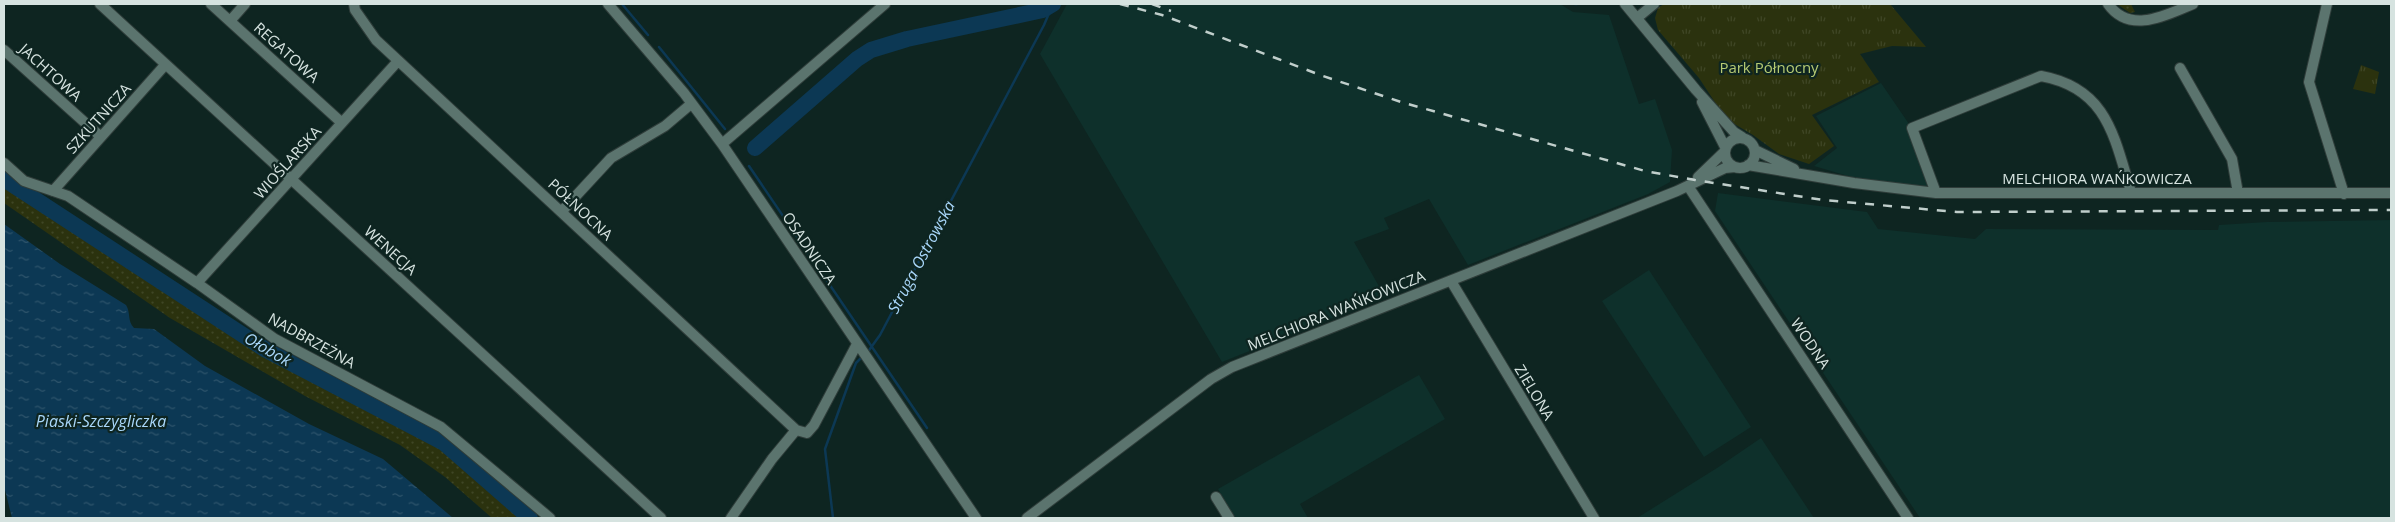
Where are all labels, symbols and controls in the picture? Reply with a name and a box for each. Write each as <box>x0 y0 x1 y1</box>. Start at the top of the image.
street label: REGATOWA <box>250 17 324 87</box>
street label: JACHTOWA <box>14 37 87 106</box>
park label: Park Północny <box>1719 57 1819 77</box>
street label: SZKUTNICZA <box>61 78 135 157</box>
street label: WIOŚLARSKA <box>249 121 325 203</box>
street label: MELCHIORA WAŃKOWICZA <box>2002 168 2192 188</box>
street label: PÓŁNOCNA <box>544 174 618 245</box>
water label: Struga Ostrowska <box>882 197 960 317</box>
street label: OSADNICZA <box>778 208 842 289</box>
street label: WENECJA <box>360 221 422 279</box>
street label: MELCHIORA WAŃKOWICZA <box>1244 265 1428 355</box>
street label: NADBRZEŻNA <box>265 308 360 372</box>
street label: WODNA <box>1787 314 1836 373</box>
water label: Ołobok <box>241 327 296 372</box>
street label: ZIELONA <box>1511 361 1560 424</box>
water label: Piaski-Szczygliczka <box>36 410 166 432</box>

